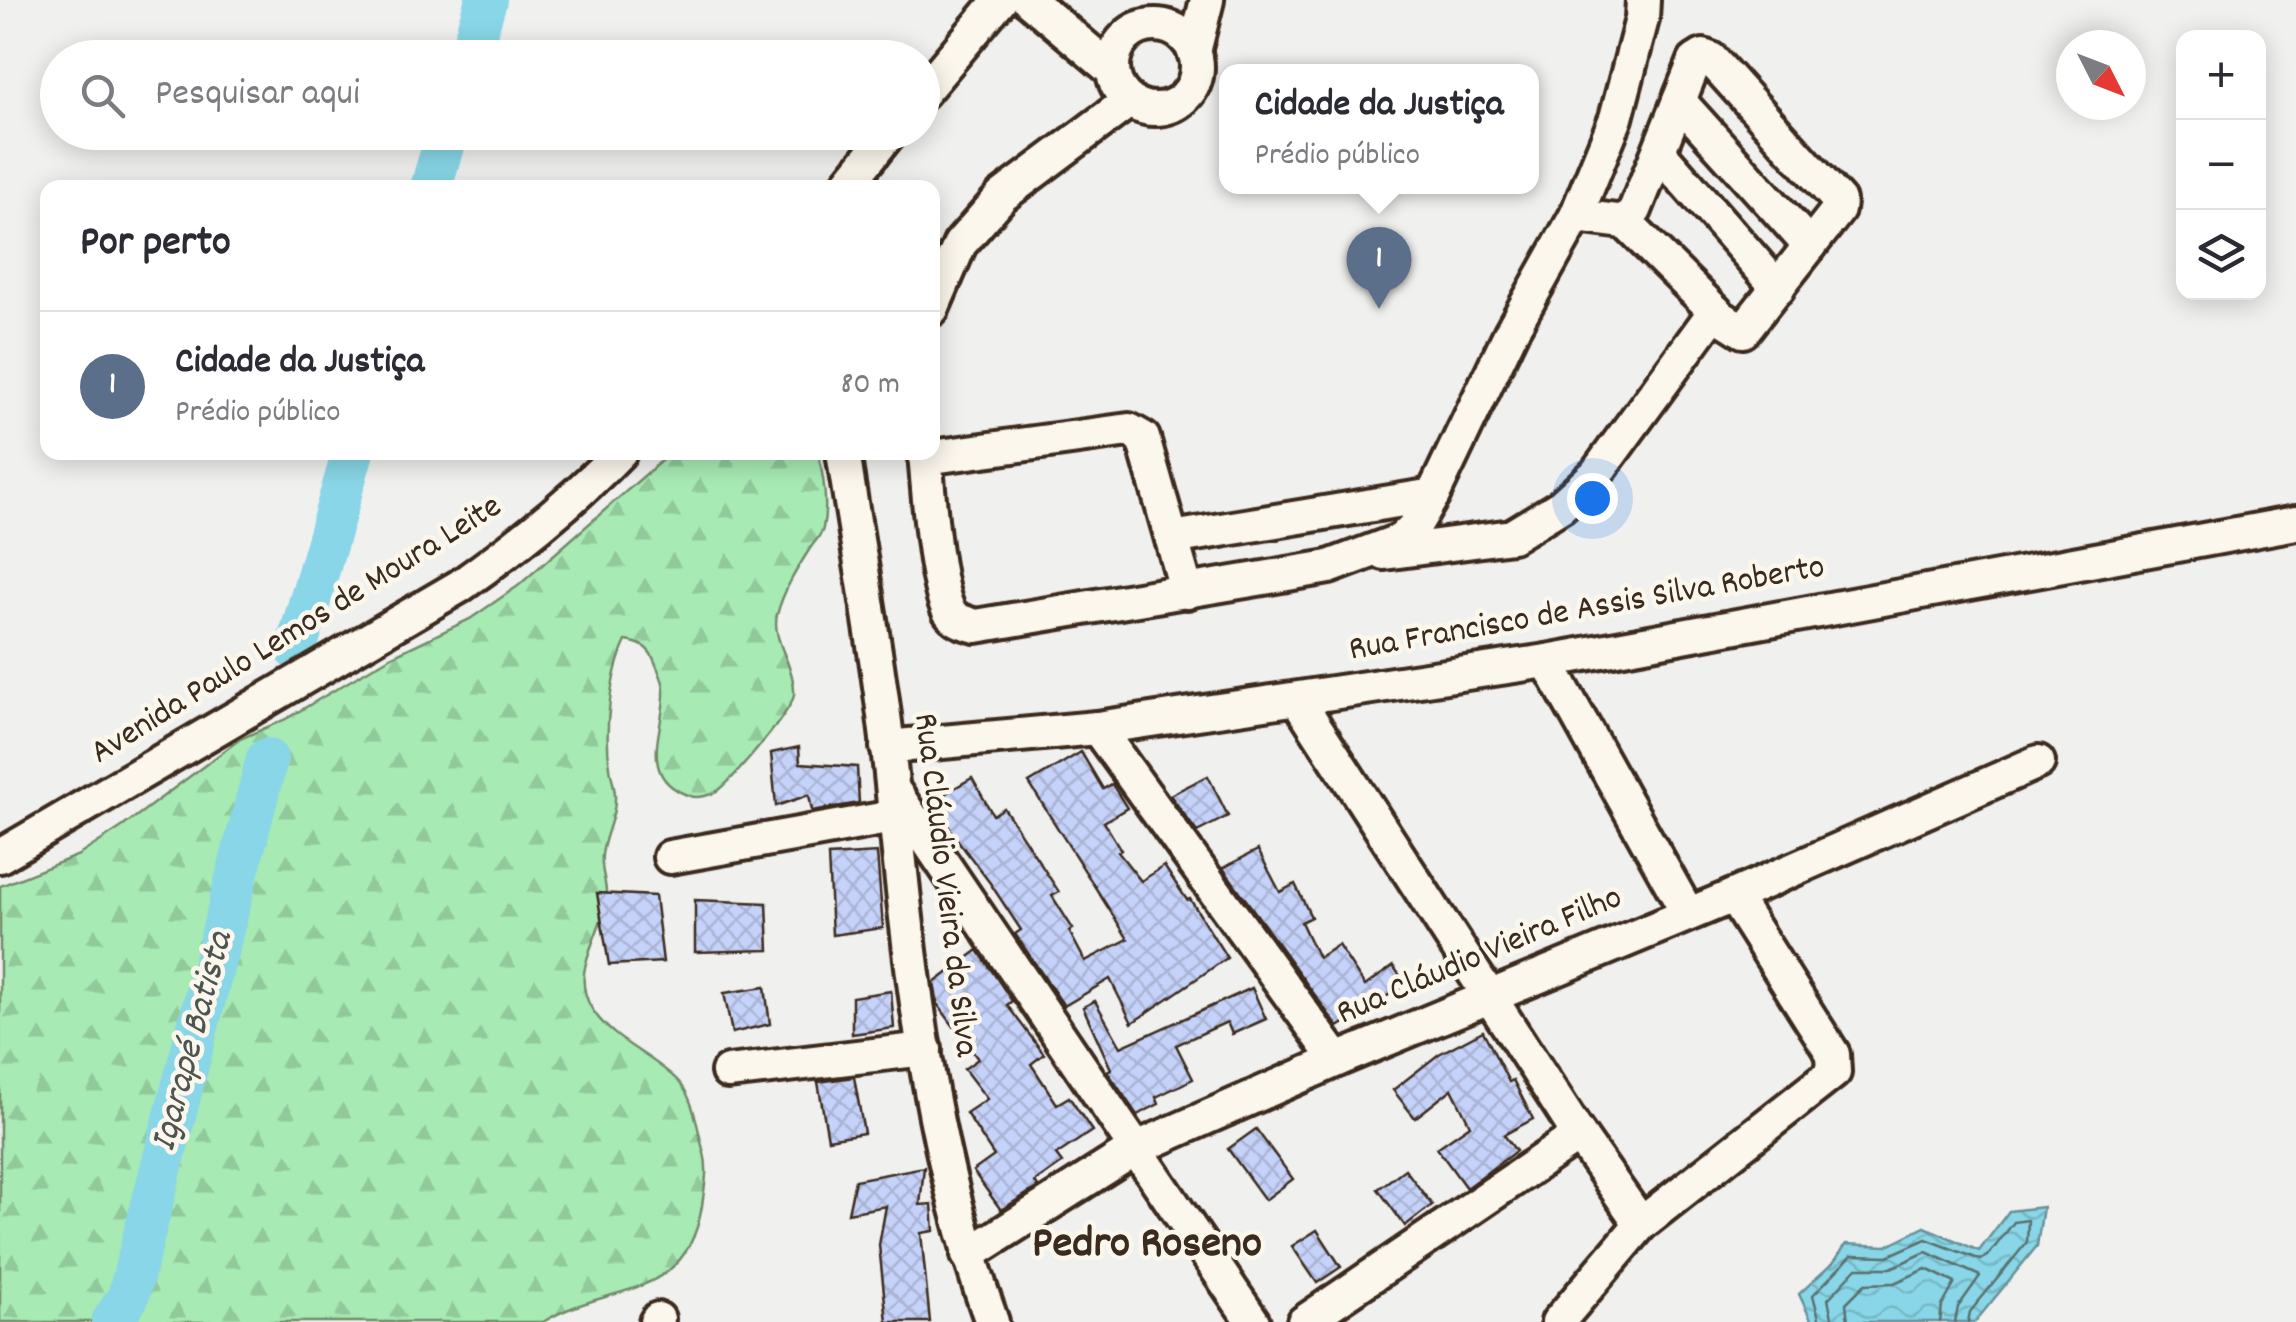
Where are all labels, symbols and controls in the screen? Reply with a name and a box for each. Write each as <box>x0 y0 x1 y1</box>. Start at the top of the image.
north arrow <box>2056 30 2146 120</box>
map controls <box>2176 30 2266 300</box>
button: + <box>2176 30 2266 120</box>
search box <box>40 40 940 150</box>
popup <box>1219 64 1539 194</box>
icon: search <box>75 68 130 123</box>
text: Pesquisar aqui <box>155 68 360 123</box>
text: Cidade da Justiça <box>1254 79 1504 134</box>
button: − <box>2176 120 2266 210</box>
text: Prédio público <box>1254 134 1420 180</box>
button: layers <box>2176 210 2266 300</box>
text: Por perto <box>80 215 231 275</box>
pin: 1 <box>1346 226 1412 309</box>
text: Cidade da Justiça <box>175 336 424 391</box>
text: 1 <box>109 363 116 409</box>
text: 80 m <box>840 363 900 409</box>
text: Prédio público <box>175 391 341 437</box>
your location <box>1567 473 1618 524</box>
street label: Avenida Paulo Lemos de Moura Leite <box>82 483 512 779</box>
street label: Rua Francisco de Assis Silva Roberto <box>1345 544 1829 676</box>
street label: Rua Cláudio Vieira da Silva <box>898 710 990 1060</box>
street label: Rua Cláudio Vieira Filho <box>1330 874 1630 1040</box>
water label: Igarapé Batista <box>138 924 250 1158</box>
district label: Pedro Roseno <box>1032 1214 1262 1278</box>

